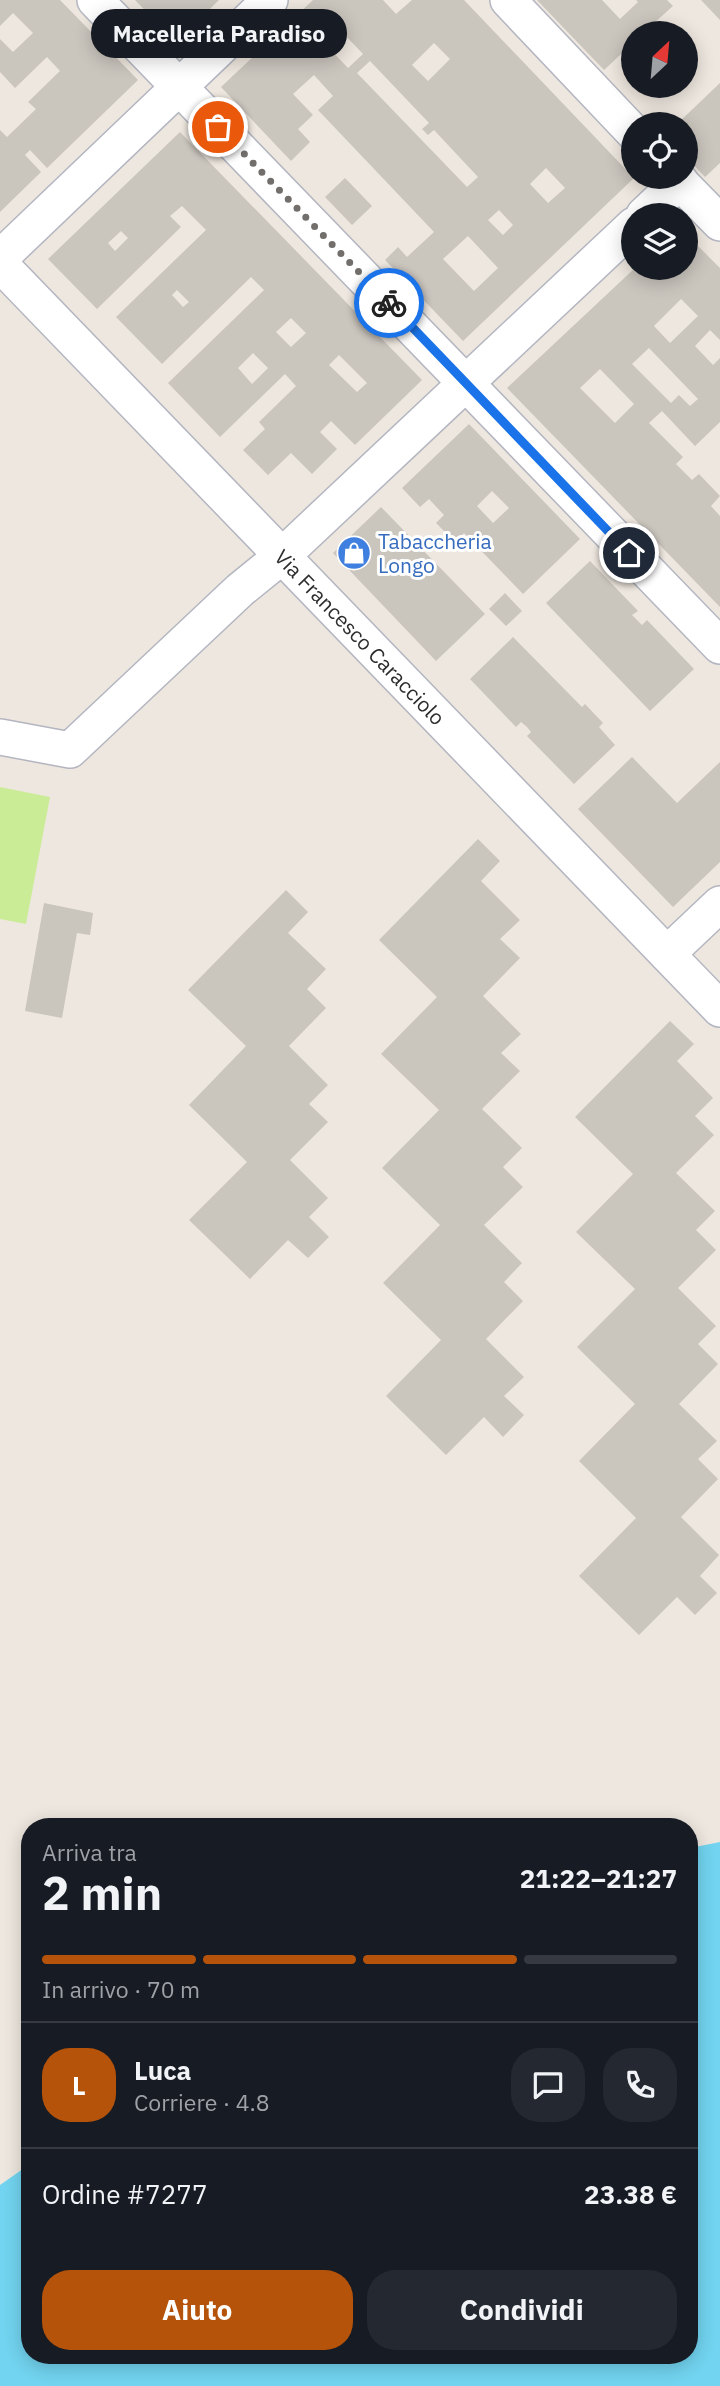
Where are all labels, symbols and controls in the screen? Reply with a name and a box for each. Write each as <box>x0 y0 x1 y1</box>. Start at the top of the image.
callout: Macelleria Paradiso <box>90 8 346 57</box>
text: Macelleria Paradiso <box>113 18 325 48</box>
north arrow <box>621 21 698 98</box>
map controls <box>621 21 698 280</box>
pin <box>188 97 248 157</box>
icon: bag <box>199 108 237 146</box>
button: locate <box>621 112 698 189</box>
button: layers <box>621 203 698 280</box>
courier <box>354 268 424 338</box>
icon: bike <box>370 284 408 322</box>
pin <box>599 523 659 583</box>
place label: Tabaccheria Longo <box>378 527 492 579</box>
shop icon: Tabaccheria Longo <box>335 534 373 572</box>
icon: home <box>610 534 648 572</box>
street label: Via Francesco Caracciolo <box>269 543 451 731</box>
text: Arriva tra <box>42 1837 137 1867</box>
text: 21:22–21:27 <box>520 1861 677 1895</box>
text: 2 min <box>42 1863 162 1923</box>
text: In arrivo · 70 m <box>42 1974 200 2004</box>
button: chat <box>511 2048 585 2122</box>
button: phone <box>603 2048 677 2122</box>
text: Luca <box>134 2053 191 2087</box>
text: L <box>72 2068 86 2102</box>
text: Corriere · 4.8 <box>134 2087 270 2117</box>
text: Ordine #7277 <box>42 2177 208 2211</box>
text: 23.38 € <box>584 2177 677 2211</box>
button: Aiuto <box>42 2270 353 2350</box>
button: Condividi <box>367 2270 677 2350</box>

